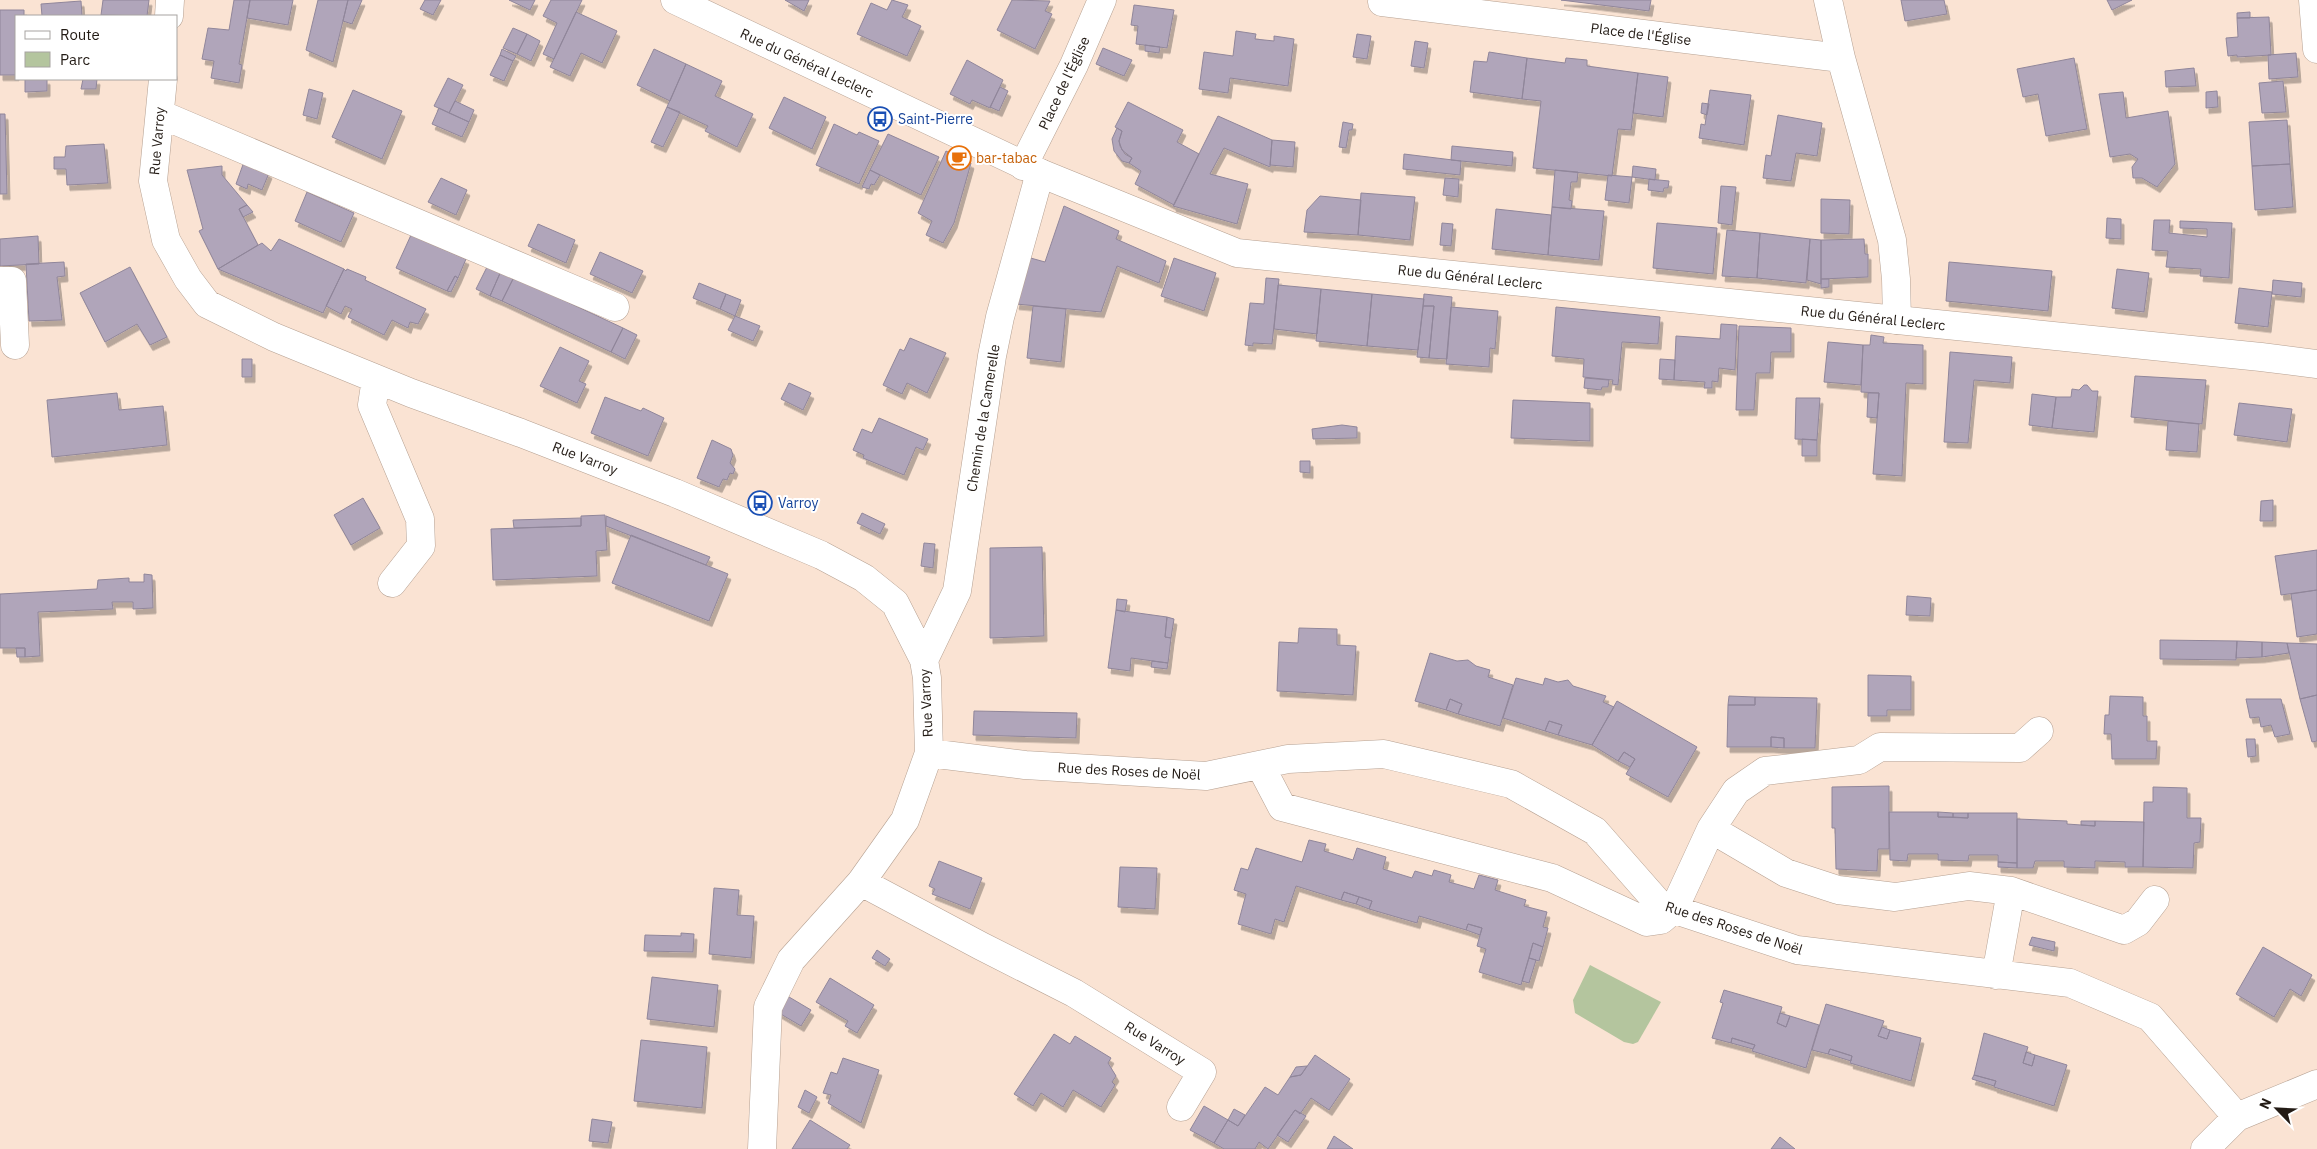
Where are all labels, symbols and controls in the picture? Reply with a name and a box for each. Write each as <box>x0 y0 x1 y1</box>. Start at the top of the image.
legend <box>15 15 178 80</box>
street label: Place de l'Église <box>1590 18 1693 49</box>
street label: Rue du Général Leclerc <box>737 24 877 102</box>
text: Route <box>60 25 100 44</box>
street label: Place de l'Église <box>1034 33 1094 133</box>
text: Parc <box>60 50 90 69</box>
street label: Rue Varroy <box>145 106 169 176</box>
bus stop icon: Saint-Pierre <box>867 106 893 132</box>
place label: Saint-Pierre <box>898 110 973 128</box>
cafe icon: bar-tabac <box>946 145 972 171</box>
place label: bar-tabac <box>976 149 1037 167</box>
street label: Rue du Général Leclerc <box>1397 260 1543 294</box>
street label: Rue du Général Leclerc <box>1800 301 1946 335</box>
street label: Chemin de la Camerelle <box>962 343 1004 493</box>
street label: Rue Varroy <box>550 437 620 479</box>
bus stop icon: Varroy <box>747 490 773 516</box>
place label: Varroy <box>778 494 819 512</box>
street label: Rue Varroy <box>915 668 937 738</box>
street label: Rue des Roses de Noël <box>1057 758 1201 784</box>
street label: Rue des Roses de Noël <box>1663 897 1805 959</box>
street label: Rue Varroy <box>1121 1017 1189 1069</box>
north arrow <box>2252 1084 2302 1134</box>
text: N <box>2255 1095 2275 1112</box>

